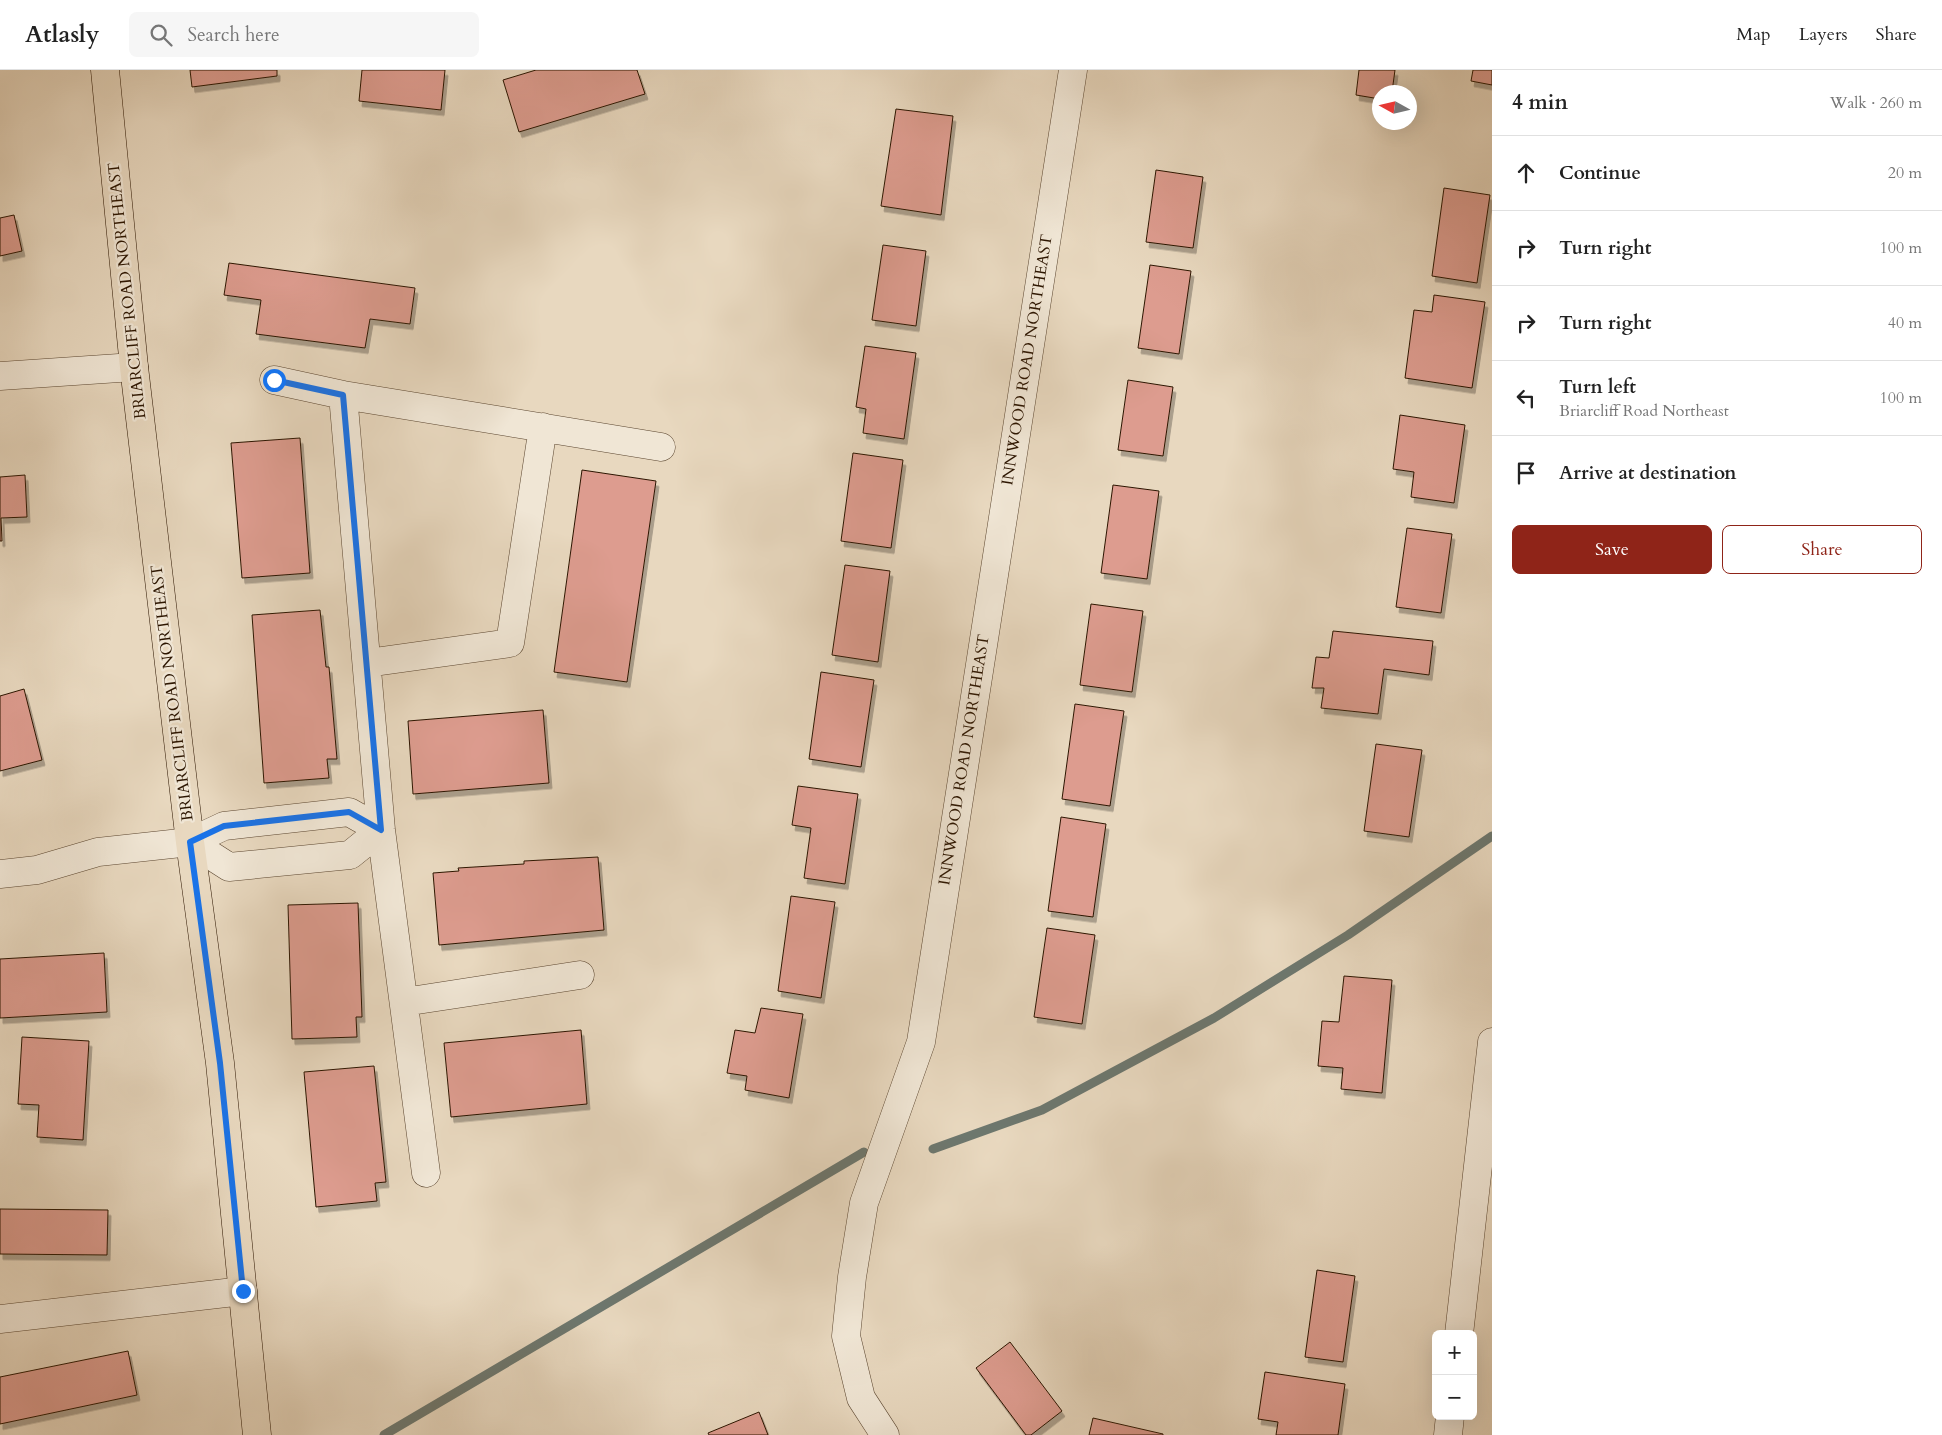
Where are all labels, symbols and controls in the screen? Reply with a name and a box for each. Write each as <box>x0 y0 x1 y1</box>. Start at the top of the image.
search box <box>129 12 479 57</box>
text: Atlasly <box>25 18 99 51</box>
icon: search <box>147 21 175 49</box>
text: Search here <box>187 22 280 48</box>
text: Map <box>1736 22 1771 47</box>
text: Layers <box>1799 22 1848 47</box>
text: Share <box>1876 22 1917 47</box>
north arrow <box>1372 85 1417 130</box>
text: 4 min <box>1512 88 1568 117</box>
text: Walk · 260 m <box>1830 92 1922 114</box>
icon: ahead <box>1512 159 1540 187</box>
text: Continue <box>1559 160 1641 186</box>
street label: BRIARCLIFF ROAD NORTHEAST <box>103 161 151 420</box>
text: 20 m <box>1888 162 1922 184</box>
street label: INNWOOD ROAD NORTHEAST <box>996 233 1058 487</box>
icon: right <box>1512 234 1540 262</box>
text: Turn right <box>1559 235 1651 261</box>
text: 100 m <box>1880 237 1922 259</box>
icon: right <box>1512 309 1540 337</box>
text: Turn right <box>1559 310 1651 336</box>
text: 40 m <box>1888 312 1922 334</box>
route start <box>263 369 286 392</box>
text: Turn left <box>1559 374 1636 400</box>
icon: left <box>1512 384 1540 412</box>
text: 100 m <box>1880 387 1922 409</box>
text: Briarcliff Road Northeast <box>1559 400 1729 422</box>
icon: arrive <box>1512 459 1540 487</box>
text: Arrive at destination <box>1559 460 1736 486</box>
button: Save <box>1512 525 1712 574</box>
button: Share <box>1722 525 1922 574</box>
street label: BRIARCLIFF ROAD NORTHEAST <box>145 563 199 822</box>
street label: INNWOOD ROAD NORTHEAST <box>933 633 995 887</box>
route end <box>232 1280 255 1303</box>
map controls <box>1432 1330 1477 1420</box>
button: + <box>1432 1330 1477 1375</box>
button: − <box>1432 1375 1477 1420</box>

